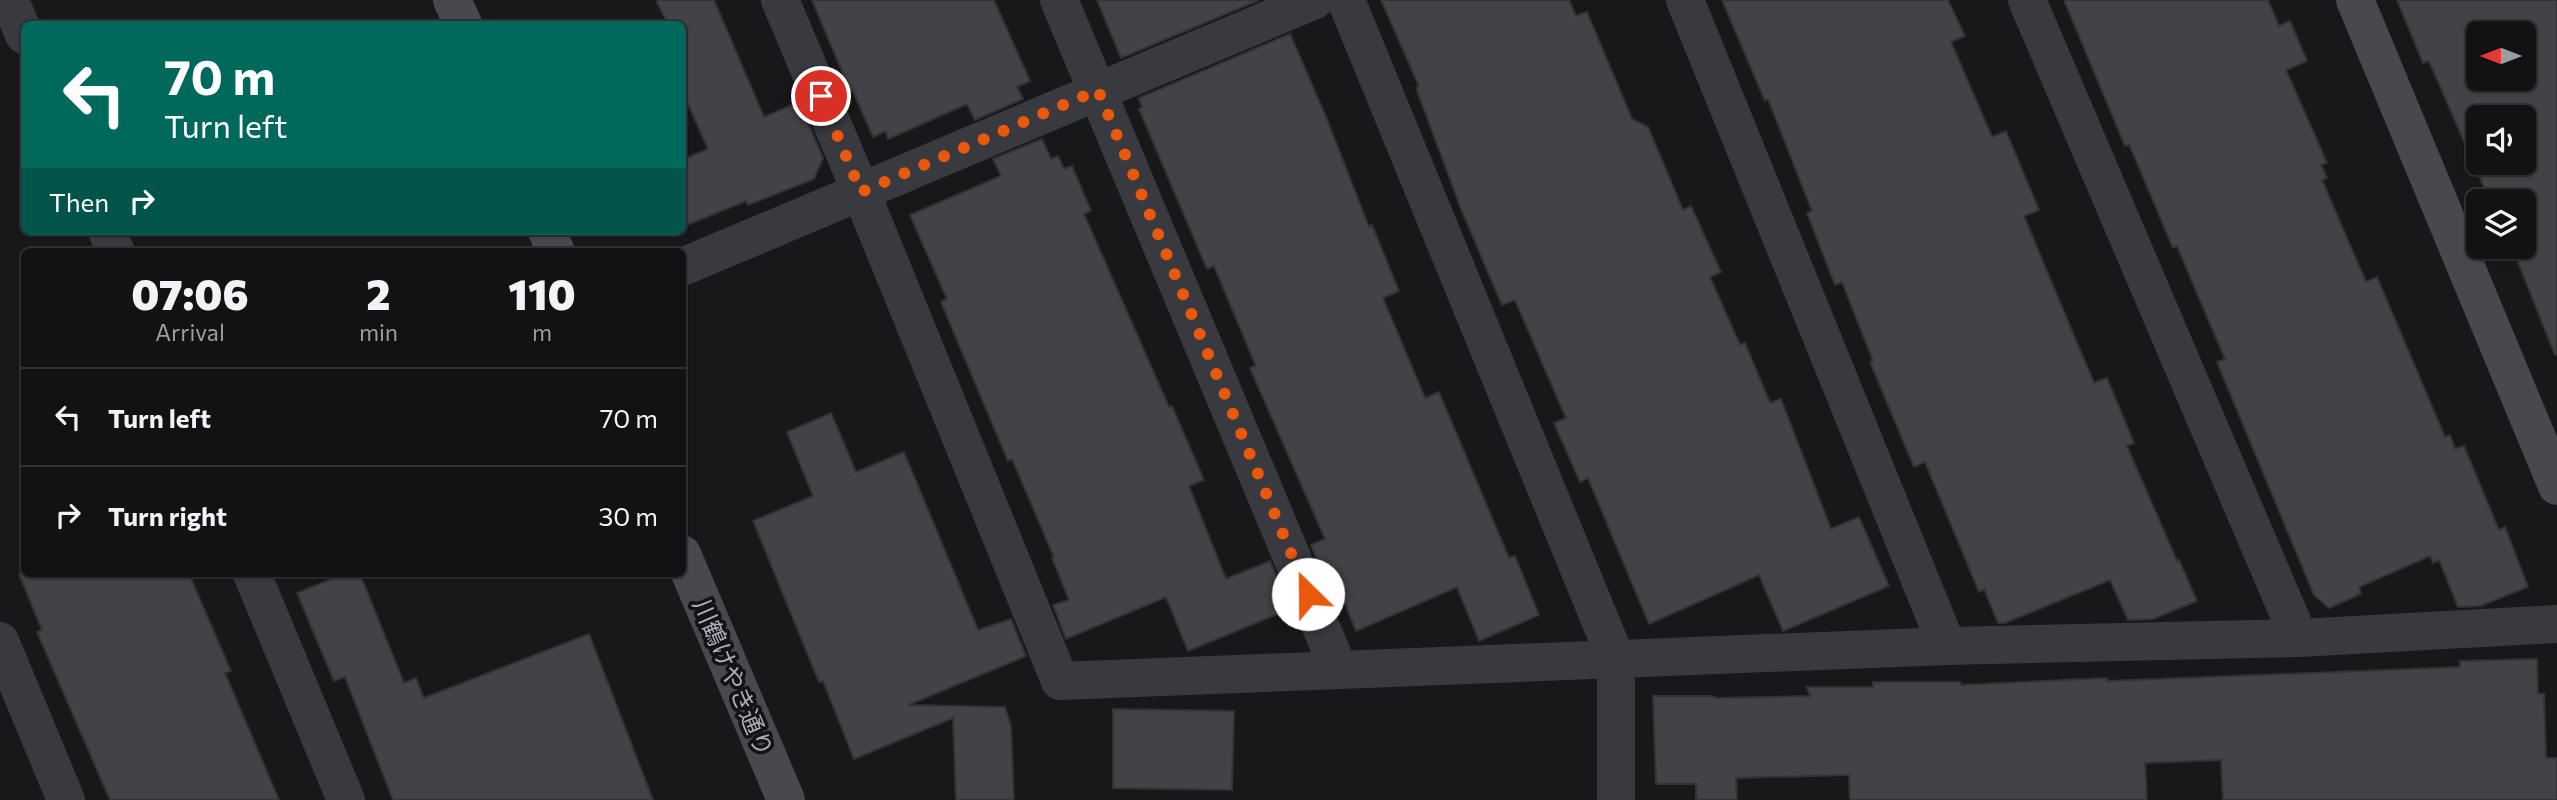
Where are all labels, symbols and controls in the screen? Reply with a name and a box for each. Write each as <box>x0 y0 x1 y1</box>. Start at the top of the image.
north arrow <box>2466 21 2536 91</box>
map controls <box>2466 21 2536 259</box>
text: 70 m <box>164 45 275 105</box>
icon: left <box>49 49 140 140</box>
pin <box>791 66 851 126</box>
icon: arrive <box>802 77 840 115</box>
text: Turn left <box>164 105 288 145</box>
button: sound <box>2466 105 2536 175</box>
icon: right <box>123 182 161 220</box>
text: Then <box>49 186 109 217</box>
button: layers <box>2466 189 2536 259</box>
text: 07:06 <box>131 267 249 319</box>
text: 2 <box>366 267 391 319</box>
text: 110 <box>508 267 576 319</box>
text: Arrival <box>155 318 225 346</box>
text: min <box>359 318 398 346</box>
text: m <box>532 318 552 346</box>
icon: left <box>49 398 87 436</box>
text: Turn left <box>108 402 211 433</box>
text: 70 m <box>600 402 658 433</box>
icon: right <box>49 496 87 534</box>
text: Turn right <box>108 500 227 531</box>
text: 30 m <box>599 500 658 531</box>
position arrow <box>1271 557 1345 631</box>
street label: 川鶴けやき通り <box>688 594 780 760</box>

